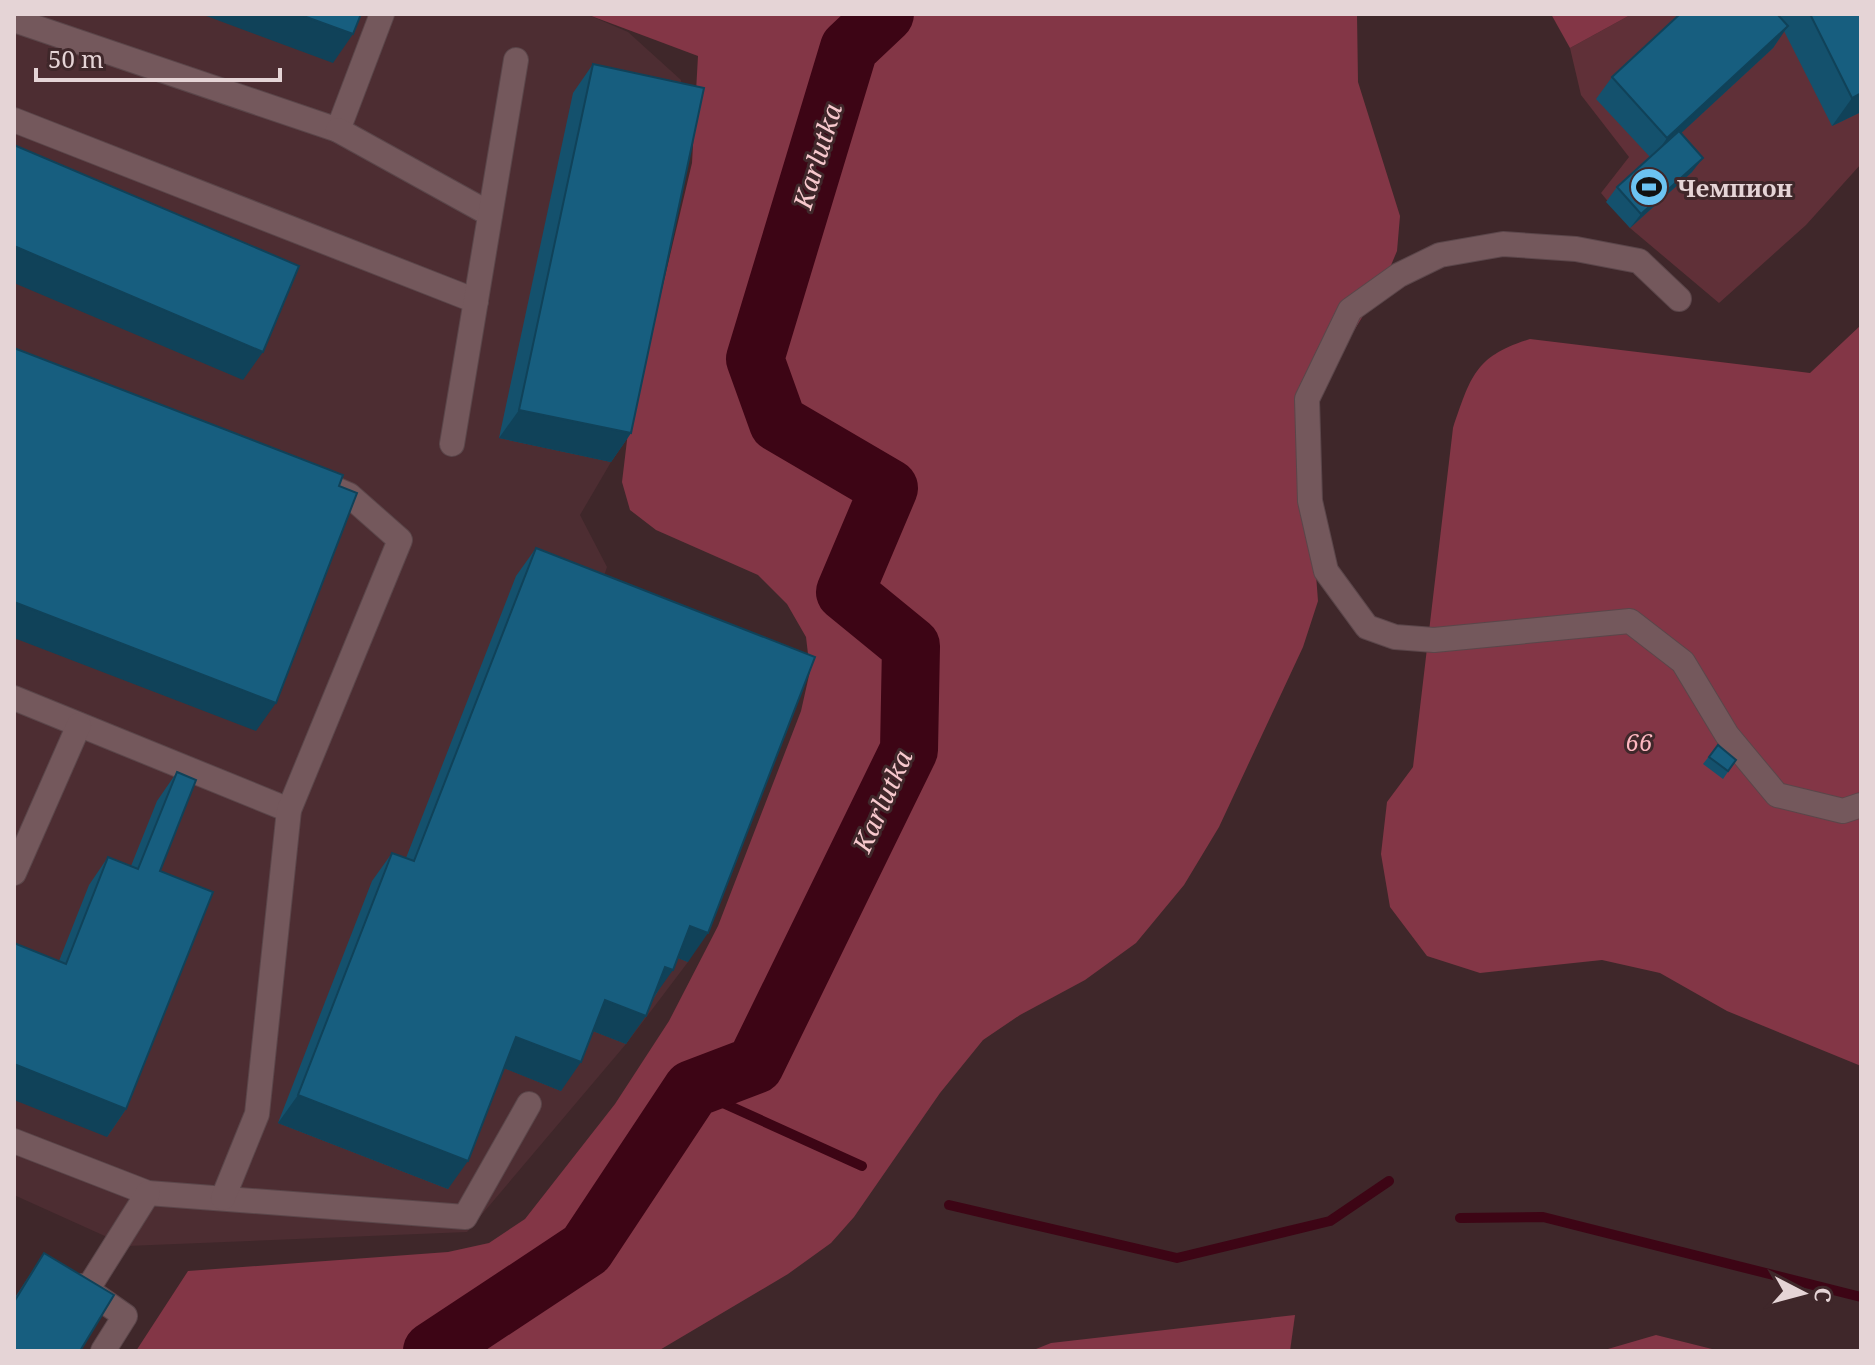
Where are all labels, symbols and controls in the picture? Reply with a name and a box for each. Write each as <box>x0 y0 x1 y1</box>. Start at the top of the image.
scale bar <box>36 32 280 82</box>
text: 50 m <box>48 42 104 75</box>
water label: Karlutka <box>784 99 850 214</box>
sports icon: Чемпион <box>1628 166 1670 208</box>
place label: Чемпион <box>1677 171 1793 204</box>
park label: 66 <box>1626 725 1653 758</box>
water label: Karlutka <box>843 744 920 859</box>
north arrow <box>1763 1253 1843 1333</box>
text: С <box>1808 1286 1840 1304</box>

